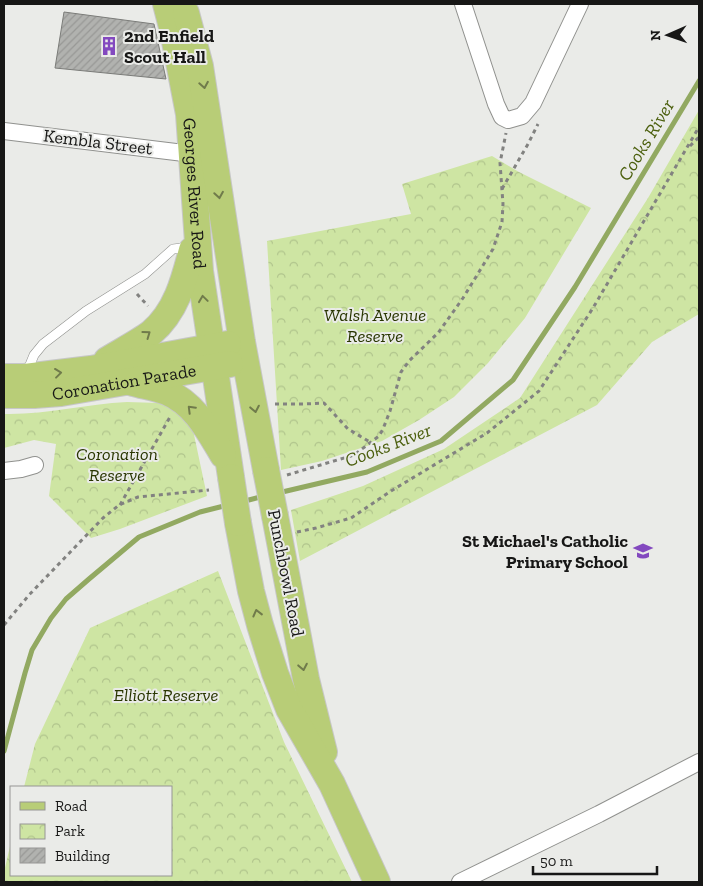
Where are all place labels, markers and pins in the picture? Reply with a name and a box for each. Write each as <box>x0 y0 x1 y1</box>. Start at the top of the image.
place label: 2nd Enfield Scout Hall <box>124 25 215 68</box>
building icon: 2nd Enfield Scout Hall <box>98 35 120 57</box>
place label: St Michael's Catholic Primary School <box>462 530 629 573</box>
school or university icon: St Michael's Catholic Primary School <box>632 540 654 562</box>

